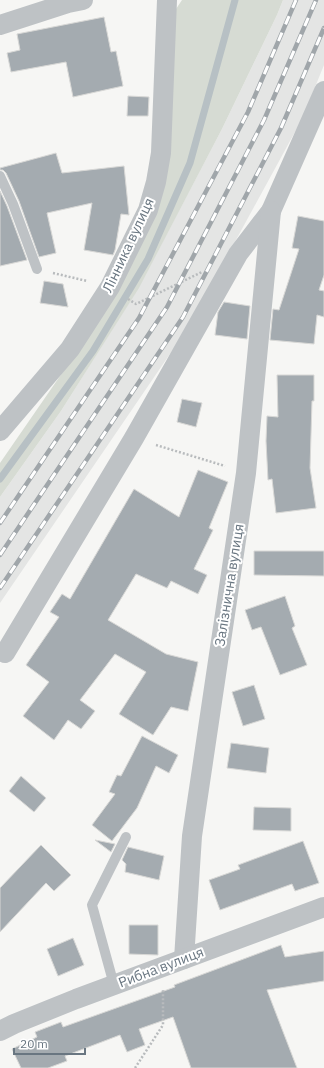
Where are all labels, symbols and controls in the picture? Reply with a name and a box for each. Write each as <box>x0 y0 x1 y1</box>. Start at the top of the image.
street label: Лінника вулиця <box>98 195 158 295</box>
street label: Залізнична вулиця <box>210 522 248 648</box>
street label: Рибна вулиця <box>116 942 206 992</box>
scale bar <box>14 1030 85 1056</box>
text: 20 m <box>20 1036 48 1051</box>

